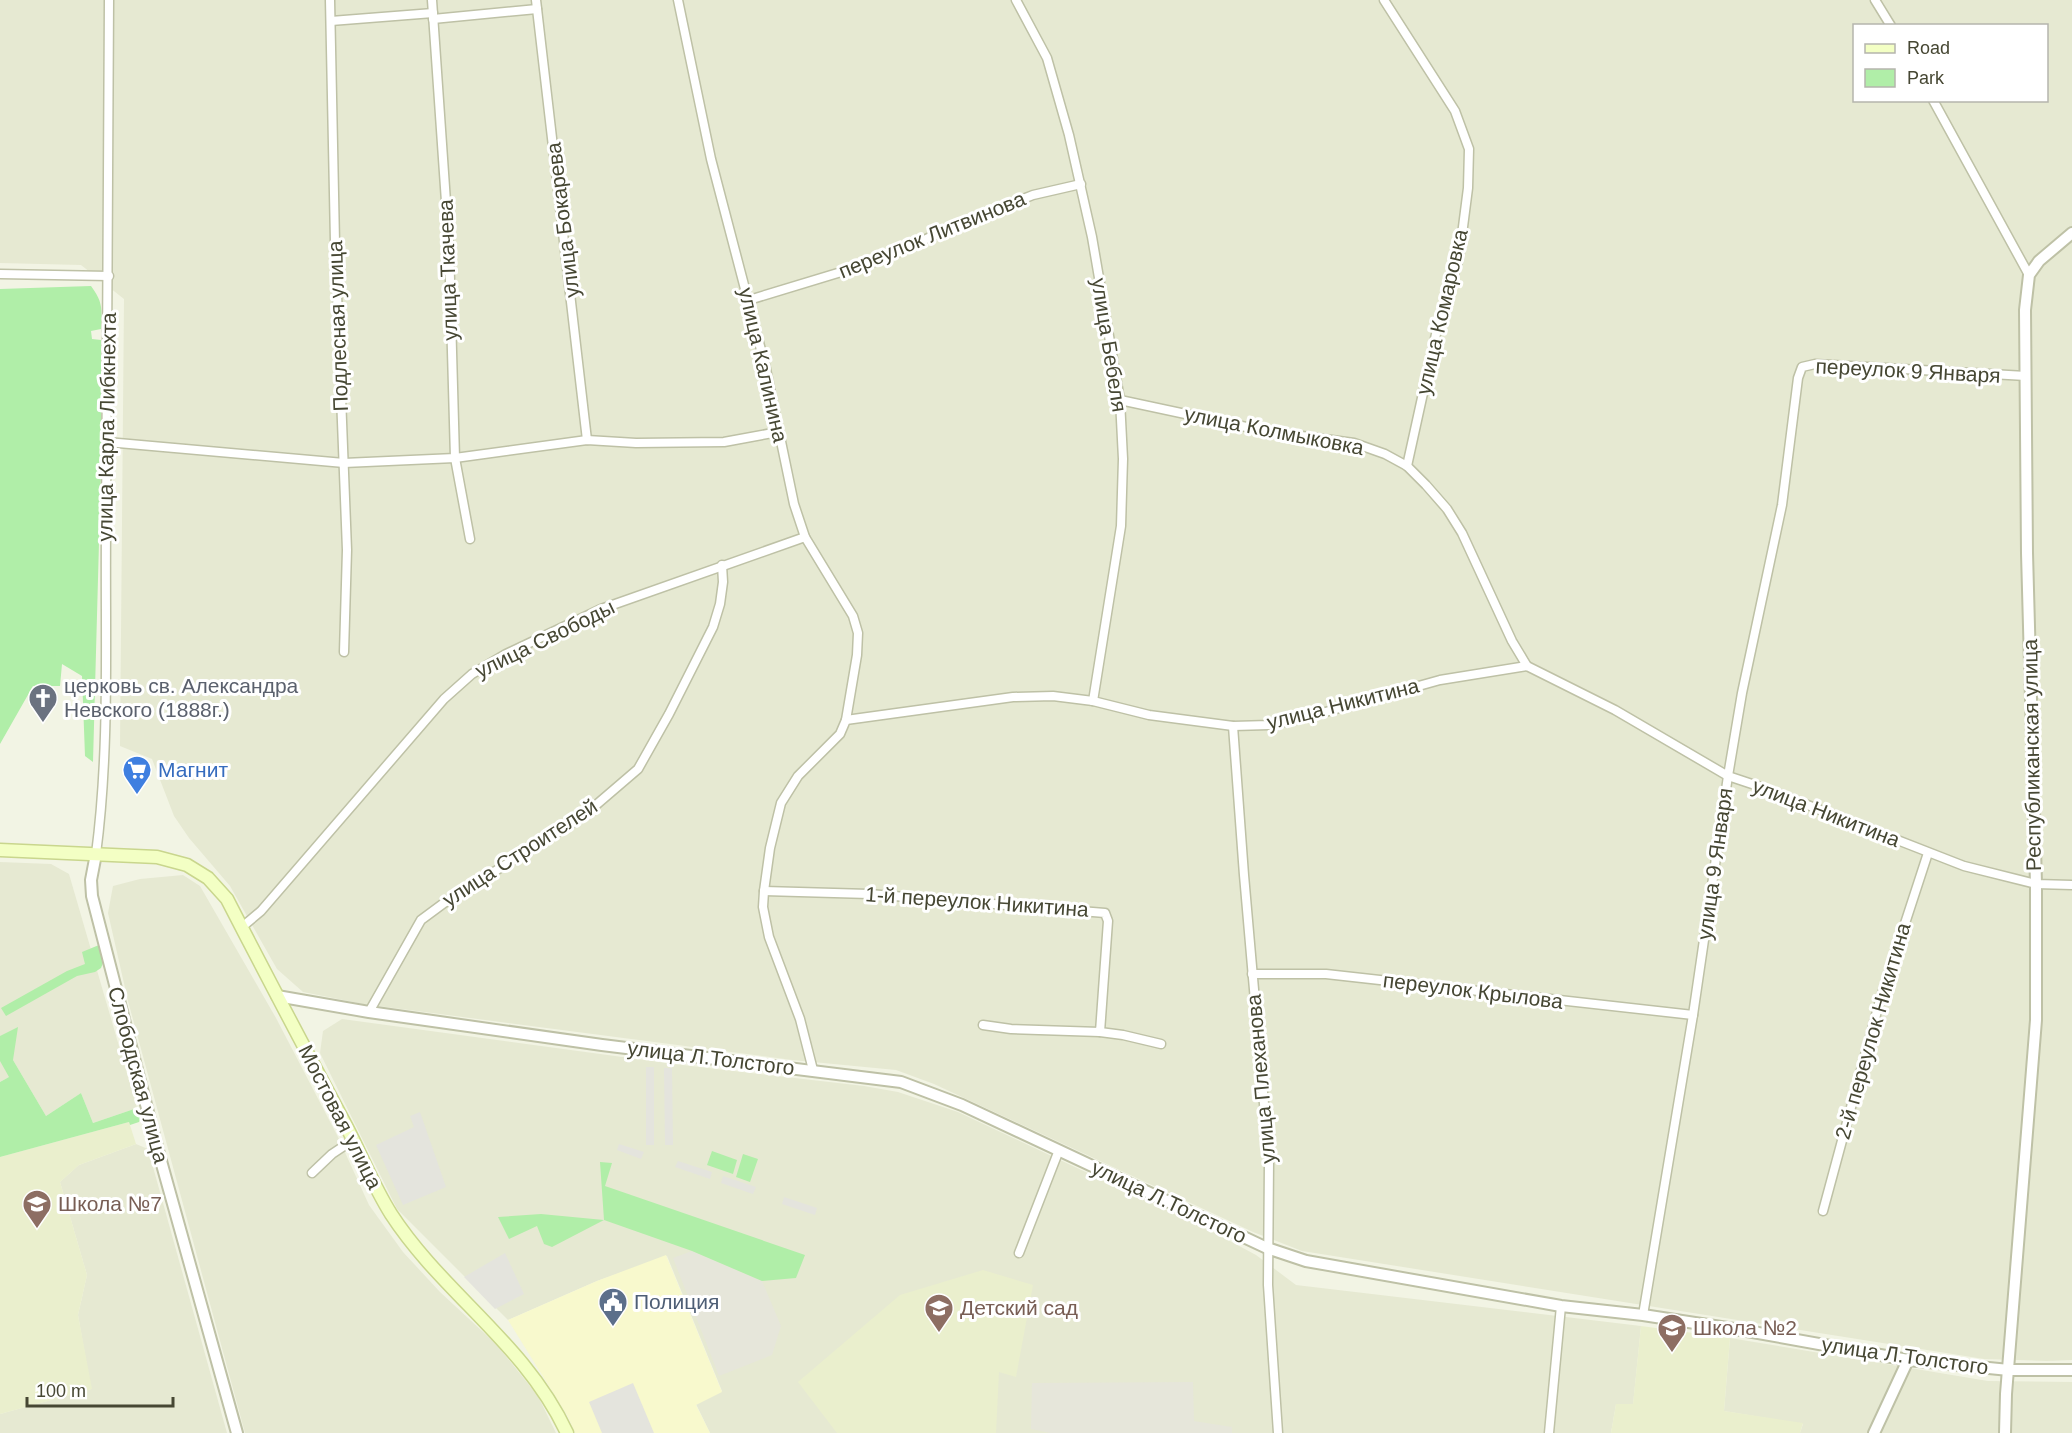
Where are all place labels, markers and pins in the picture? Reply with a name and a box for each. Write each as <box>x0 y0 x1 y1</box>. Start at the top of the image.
place label: церковь св. Александра Невского (1888г.) <box>64 674 299 721</box>
church icon: церковь св. Александра Невского (1888г.) <box>27 682 59 724</box>
supermarket icon: Магнит <box>121 754 153 796</box>
place label: Магнит <box>158 758 228 781</box>
school or university icon: Школа №7 <box>21 1188 53 1230</box>
place label: Школа №7 <box>58 1192 162 1215</box>
public building icon: Полиция <box>597 1286 629 1328</box>
place label: Полиция <box>634 1290 719 1313</box>
school or university icon: Детский сад <box>923 1292 955 1334</box>
place label: Детский сад <box>960 1296 1078 1319</box>
school or university icon: Школа №2 <box>1656 1312 1688 1354</box>
place label: Школа №2 <box>1693 1316 1797 1339</box>

